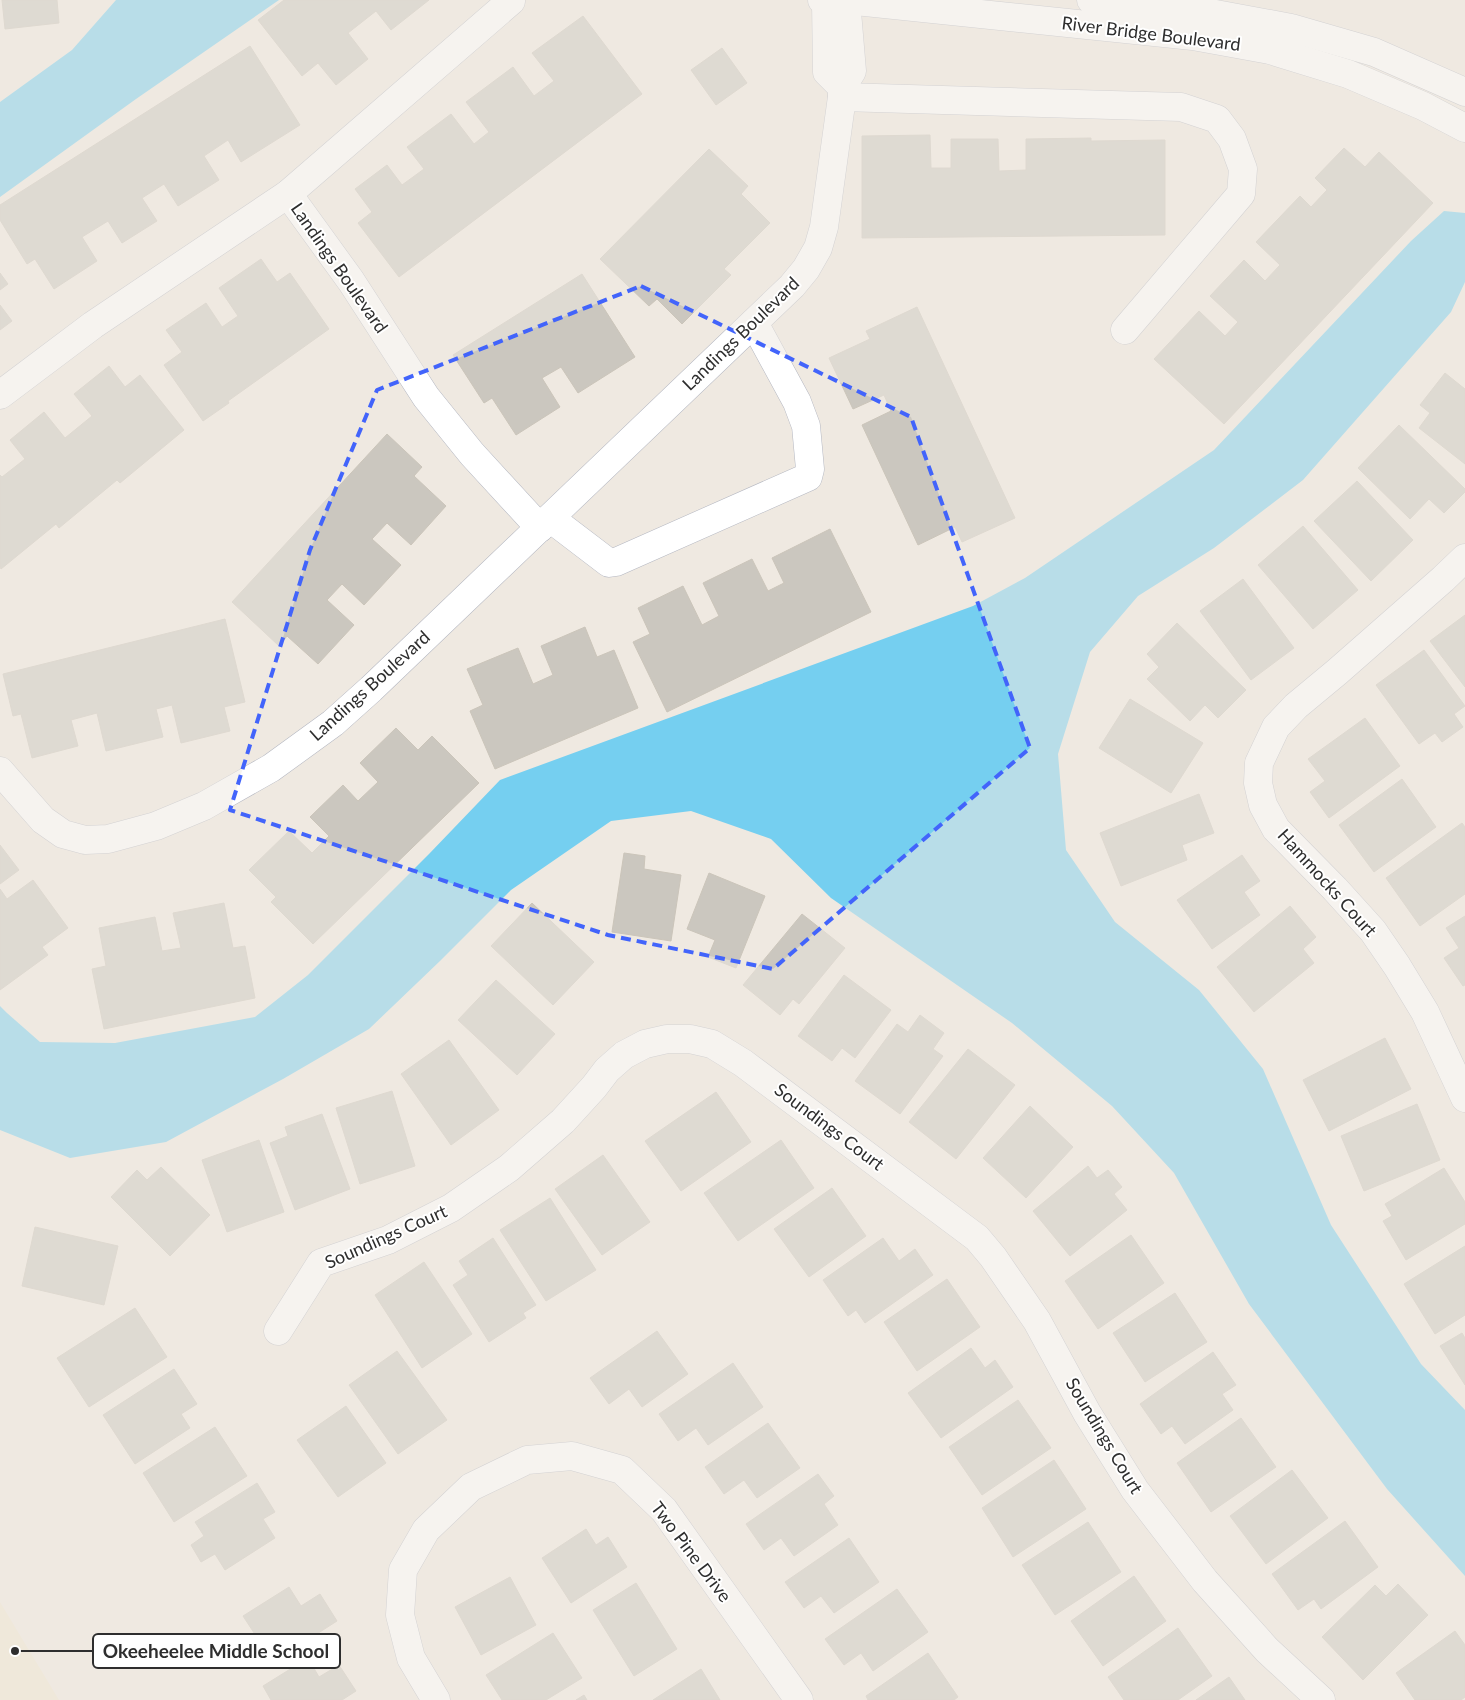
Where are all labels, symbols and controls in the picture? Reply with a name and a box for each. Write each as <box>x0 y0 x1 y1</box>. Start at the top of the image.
street label: River Bridge Boulevard <box>1060 11 1242 55</box>
street label: Landings Boulevard <box>287 198 393 337</box>
street label: Landings Boulevard <box>677 272 803 395</box>
street label: Landings Boulevard <box>305 626 434 745</box>
street label: Hammocks Court <box>1274 824 1382 941</box>
street label: Soundings Court <box>771 1078 889 1175</box>
street label: Soundings Court <box>321 1199 451 1273</box>
street label: Soundings Court <box>1062 1374 1148 1498</box>
street label: Two Pine Drive <box>647 1497 737 1606</box>
callout: Okeeheelee Middle School <box>93 1634 340 1668</box>
text: Okeeheelee Middle School <box>103 1639 329 1662</box>

